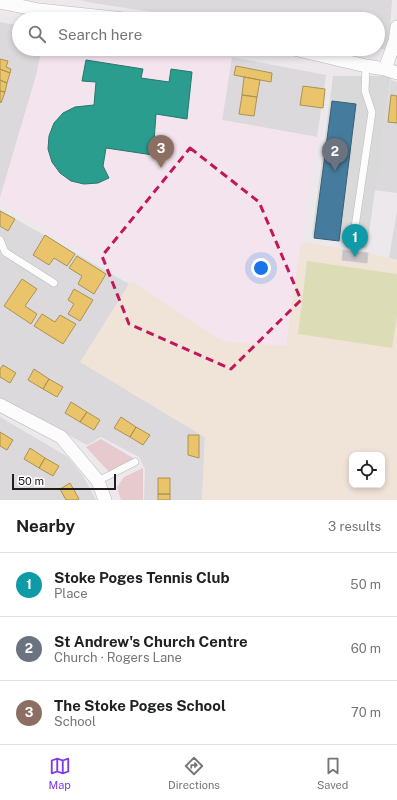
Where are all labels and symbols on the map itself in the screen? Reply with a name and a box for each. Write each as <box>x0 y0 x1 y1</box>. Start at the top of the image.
pin: 3 <box>148 135 174 168</box>
pin: 2 <box>322 138 348 171</box>
pin: 1 <box>342 224 368 257</box>
your location <box>251 258 271 278</box>
scale bar <box>12 472 116 491</box>

